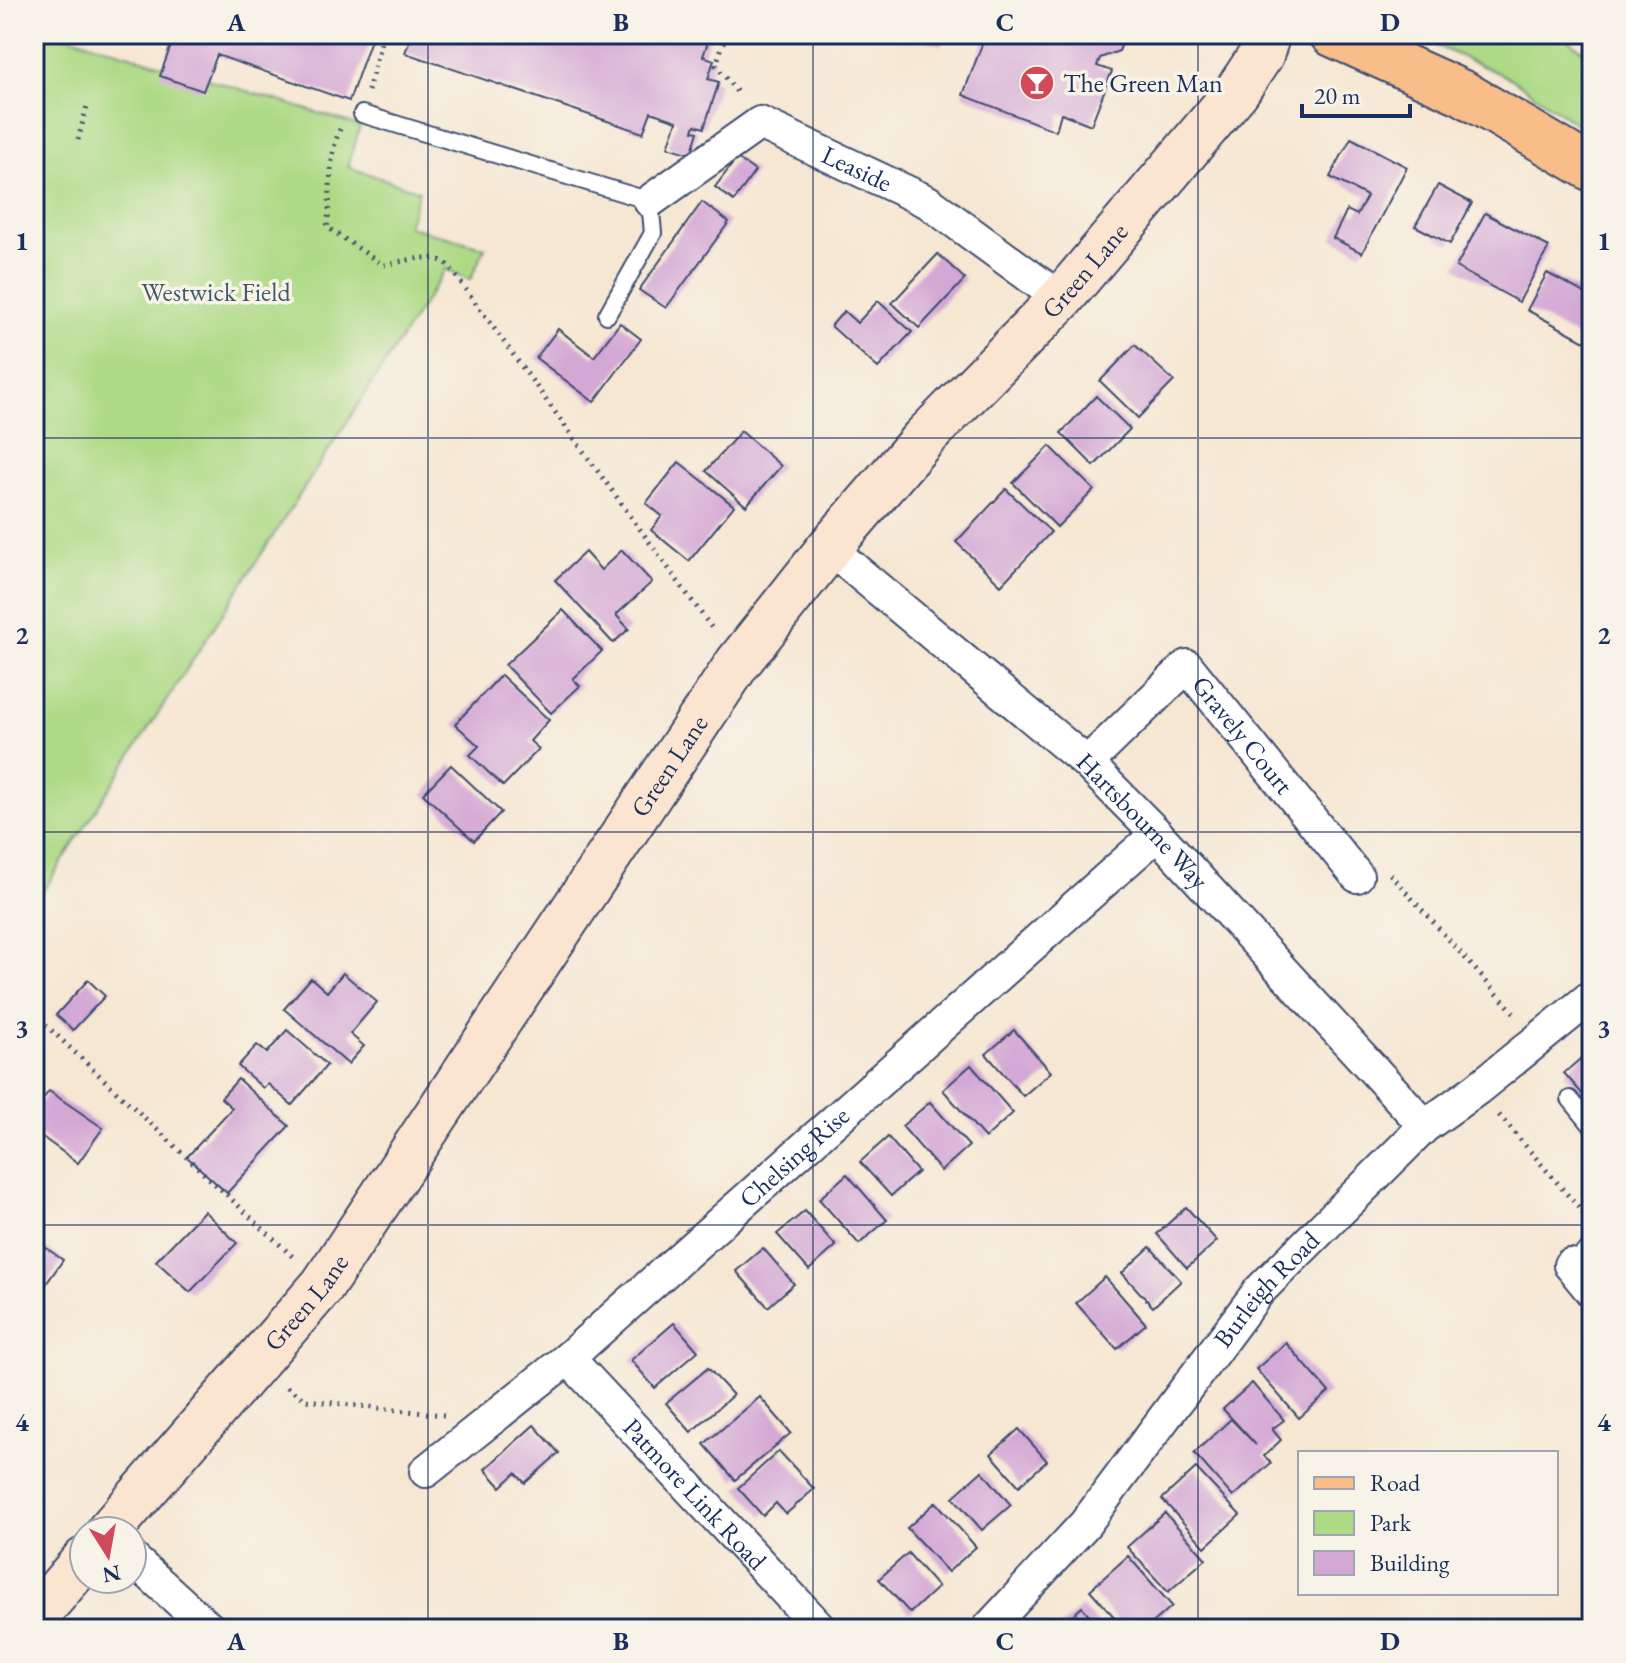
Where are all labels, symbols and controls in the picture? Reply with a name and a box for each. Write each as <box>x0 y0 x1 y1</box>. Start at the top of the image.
text: A <box>226 5 246 39</box>
text: B <box>613 5 629 39</box>
text: C <box>996 5 1014 39</box>
text: D <box>1380 5 1400 39</box>
bar icon: The Green Man <box>1018 64 1056 102</box>
place label: The Green Man <box>1063 66 1223 100</box>
scale bar <box>1302 68 1410 118</box>
text: 20 m <box>1314 80 1361 111</box>
street label: Leaside <box>816 138 898 200</box>
street label: Green Lane <box>1034 215 1135 326</box>
text: 1 <box>15 224 29 258</box>
text: 1 <box>1597 224 1611 258</box>
park label: Westwick Field <box>141 275 291 309</box>
text: 2 <box>15 618 29 652</box>
text: 2 <box>1597 618 1611 652</box>
street label: Gravely Court <box>1185 669 1301 801</box>
street label: Green Lane <box>623 708 715 824</box>
street label: Hartsbourne Way <box>1069 745 1217 897</box>
text: 3 <box>15 1011 29 1045</box>
text: 3 <box>1597 1011 1611 1045</box>
street label: Chelsing Rise <box>732 1099 856 1215</box>
street label: Burleigh Road <box>1206 1223 1327 1354</box>
street label: Green Lane <box>256 1247 356 1358</box>
text: 4 <box>15 1405 29 1439</box>
text: 4 <box>1597 1405 1611 1439</box>
street label: Patmore Link Road <box>616 1411 775 1578</box>
legend <box>1298 1451 1558 1595</box>
text: Road <box>1370 1467 1421 1498</box>
text: Park <box>1370 1507 1412 1538</box>
north arrow <box>68 1515 148 1595</box>
text: Building <box>1370 1547 1450 1578</box>
text: N <box>100 1558 123 1590</box>
text: A <box>226 1624 246 1658</box>
text: B <box>613 1624 629 1658</box>
text: C <box>996 1624 1014 1658</box>
text: D <box>1380 1624 1400 1658</box>

